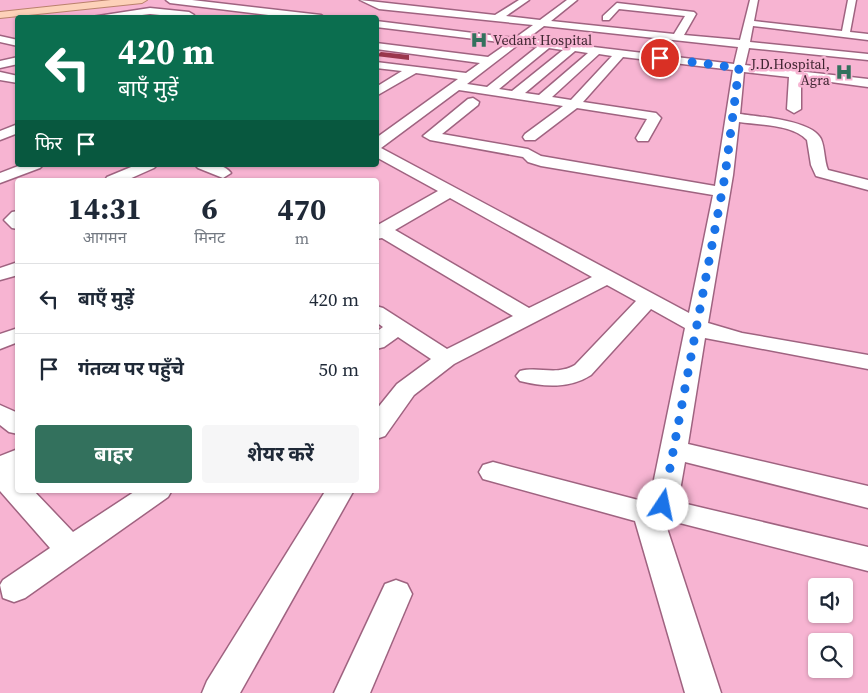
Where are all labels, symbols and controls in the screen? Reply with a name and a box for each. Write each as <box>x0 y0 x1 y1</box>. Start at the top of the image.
text: 420 m <box>118 28 214 76</box>
hospital icon: Vedant Hospital <box>469 30 489 50</box>
place label: Vedant Hospital <box>493 30 592 50</box>
icon: left <box>35 35 100 100</box>
pin <box>639 37 681 79</box>
icon: arrive <box>646 44 674 72</box>
place label: J.D.Hospital, Agra <box>750 54 831 90</box>
hospital icon: J.D.Hospital, Agra <box>834 62 854 82</box>
text: बाएँ मुड़ें <box>118 73 178 103</box>
text: फिर <box>35 130 62 156</box>
icon: arrive <box>72 130 100 158</box>
text: 14:31 <box>68 188 142 229</box>
text: 6 <box>201 188 218 229</box>
text: 470 <box>278 189 326 230</box>
text: आगमन <box>83 226 127 248</box>
text: मिनट <box>194 226 225 248</box>
text: m <box>295 227 309 249</box>
icon: left <box>35 285 63 313</box>
text: बाएँ मुड़ें <box>78 285 134 311</box>
text: 420 m <box>309 286 359 312</box>
icon: arrive <box>35 355 63 383</box>
text: गंतव्य पर पहुँचे <box>78 355 184 381</box>
text: 50 m <box>318 356 359 382</box>
button: बाहर <box>35 425 192 483</box>
button: शेयर करें <box>202 425 359 483</box>
position arrow <box>636 478 688 530</box>
map controls <box>808 578 853 678</box>
button: sound <box>808 578 853 623</box>
button: search <box>808 633 853 678</box>

